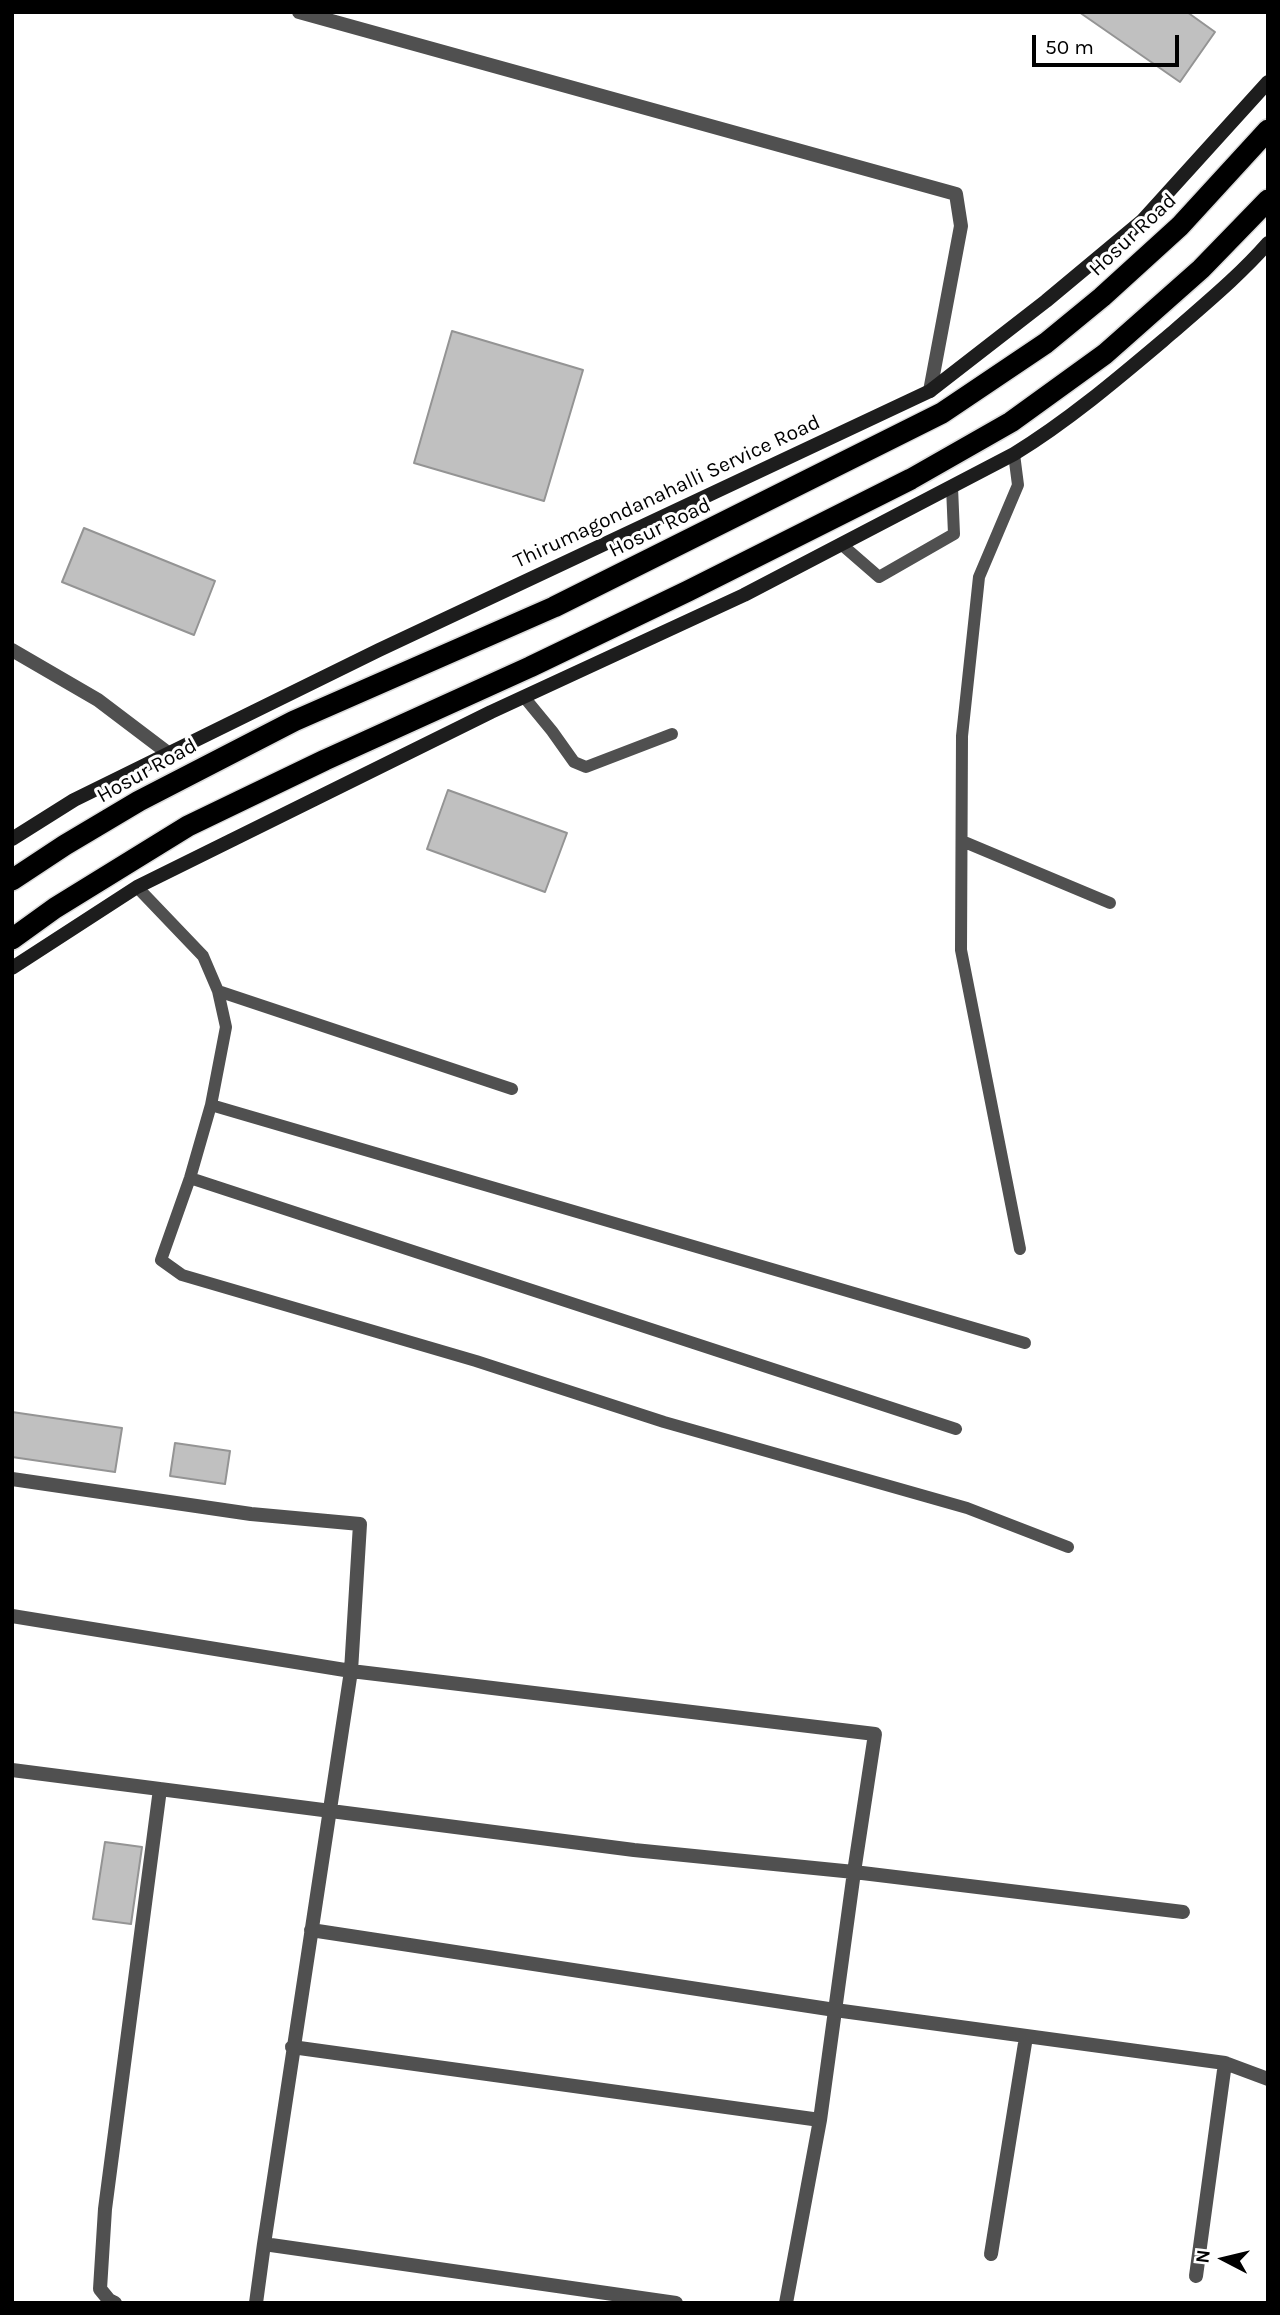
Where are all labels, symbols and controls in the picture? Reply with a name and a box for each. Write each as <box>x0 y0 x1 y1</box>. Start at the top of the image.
scale bar <box>1035 21 1182 65</box>
text: 50 m <box>1045 35 1094 59</box>
street label: Hosur Road <box>1084 188 1182 282</box>
street label: Thirumagondanahalli Service Road <box>510 410 824 574</box>
street label: Hosur Road <box>605 493 715 563</box>
street label: Hosur Road <box>93 733 201 809</box>
north arrow <box>1189 2224 1259 2294</box>
text: N <box>1191 2248 1215 2265</box>

